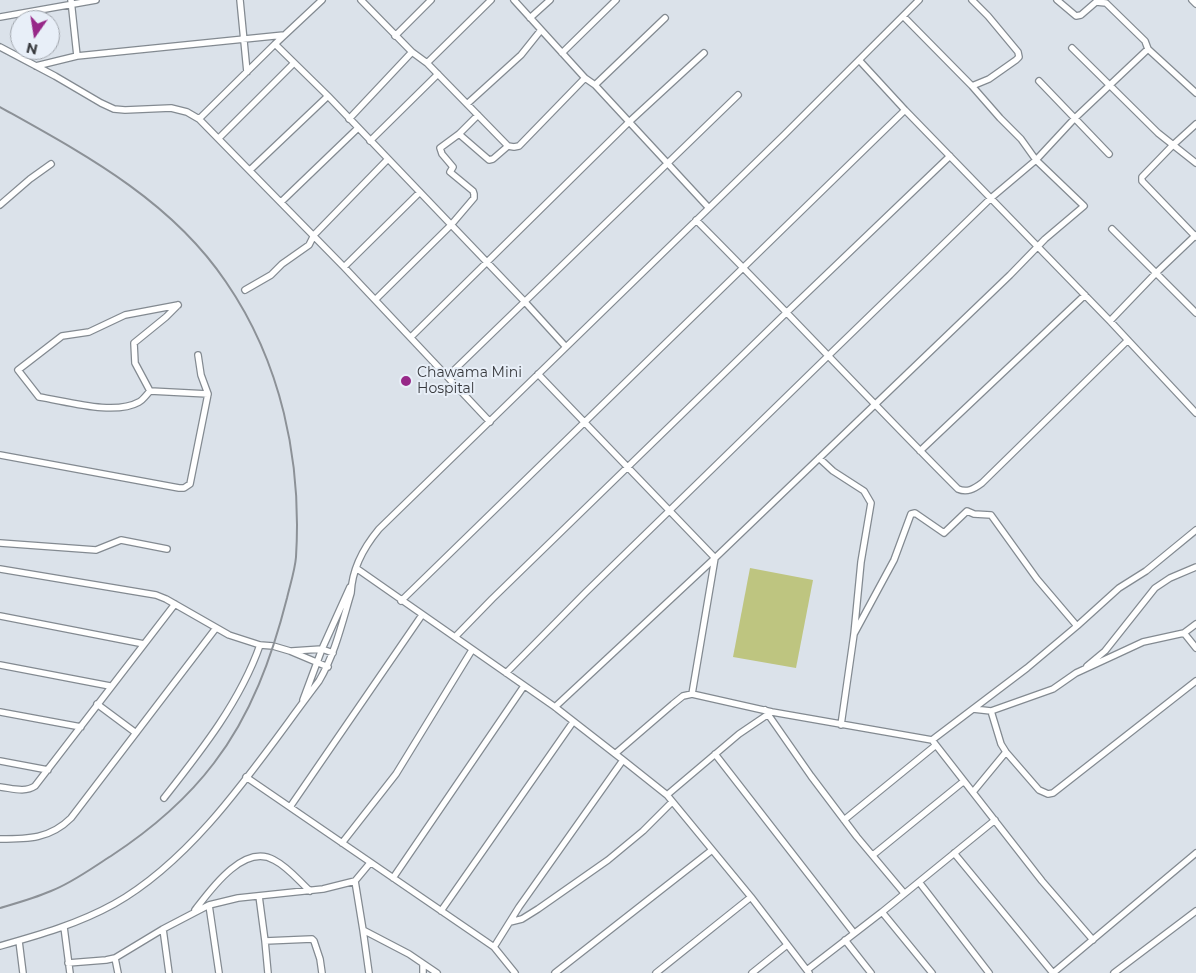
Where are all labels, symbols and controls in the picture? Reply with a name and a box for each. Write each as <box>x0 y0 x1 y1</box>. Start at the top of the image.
north arrow <box>10 10 60 60</box>
text: N <box>24 39 39 59</box>
place label: Chawama Mini Hospital <box>417 365 522 398</box>
marker: Chawama Mini Hospital <box>399 374 413 388</box>

